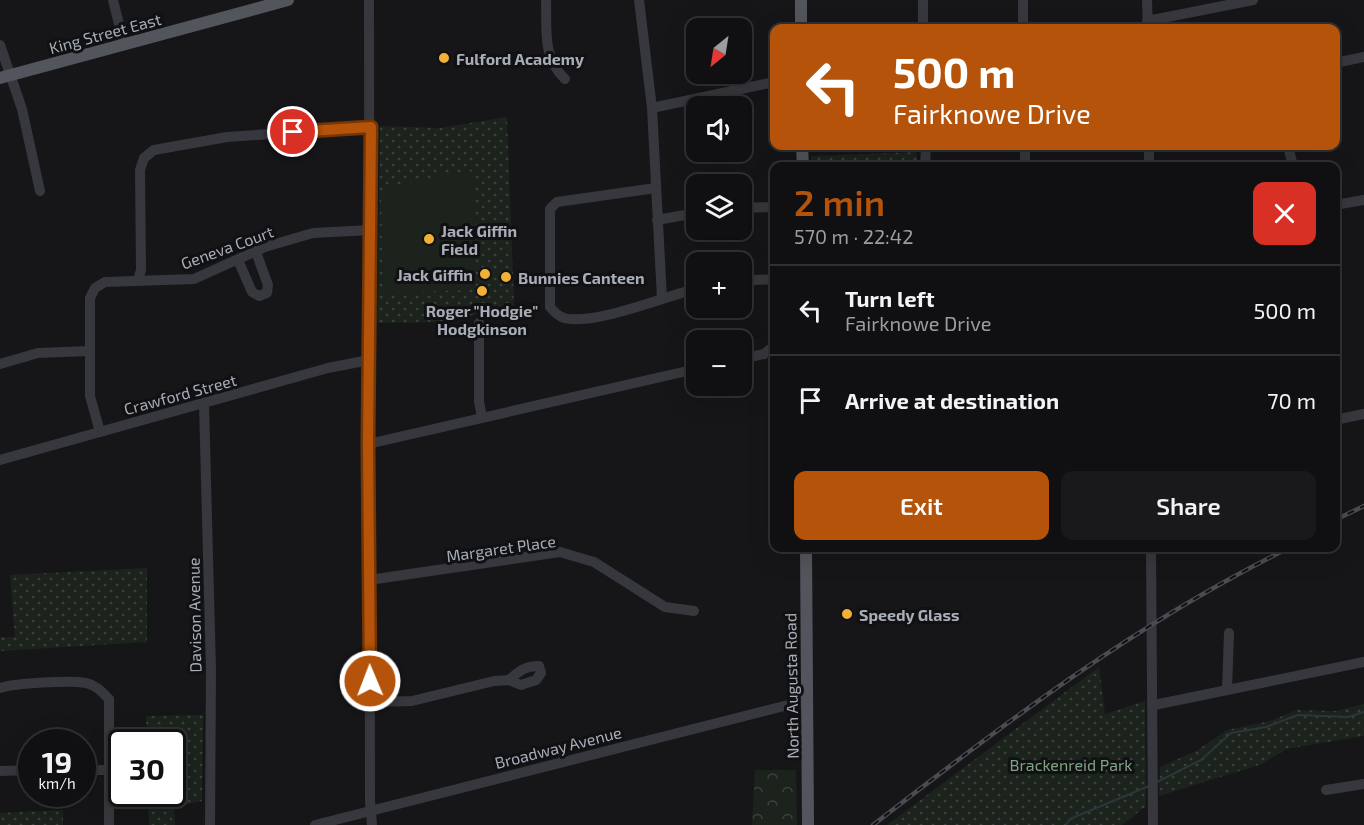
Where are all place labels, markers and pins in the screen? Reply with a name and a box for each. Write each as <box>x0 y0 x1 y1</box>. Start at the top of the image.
place label: Fulford Academy <box>456 49 584 69</box>
marker: Fulford Academy <box>437 51 451 65</box>
pin <box>267 106 318 157</box>
place label: Jack Giffin Field <box>441 221 517 258</box>
marker: Jack Giffin Field <box>422 232 436 246</box>
place label: Jack Giffin <box>397 265 473 284</box>
marker: Jack Giffin <box>478 267 492 281</box>
place label: Bunnies Canteen <box>518 268 645 287</box>
marker: Bunnies Canteen <box>499 270 513 284</box>
marker: Roger "Hodgie" Hodgkinson <box>475 284 489 298</box>
place label: Roger "Hodgie" Hodgkinson <box>426 301 538 338</box>
place label: Speedy Glass <box>859 605 959 625</box>
marker: Speedy Glass <box>840 607 854 621</box>

